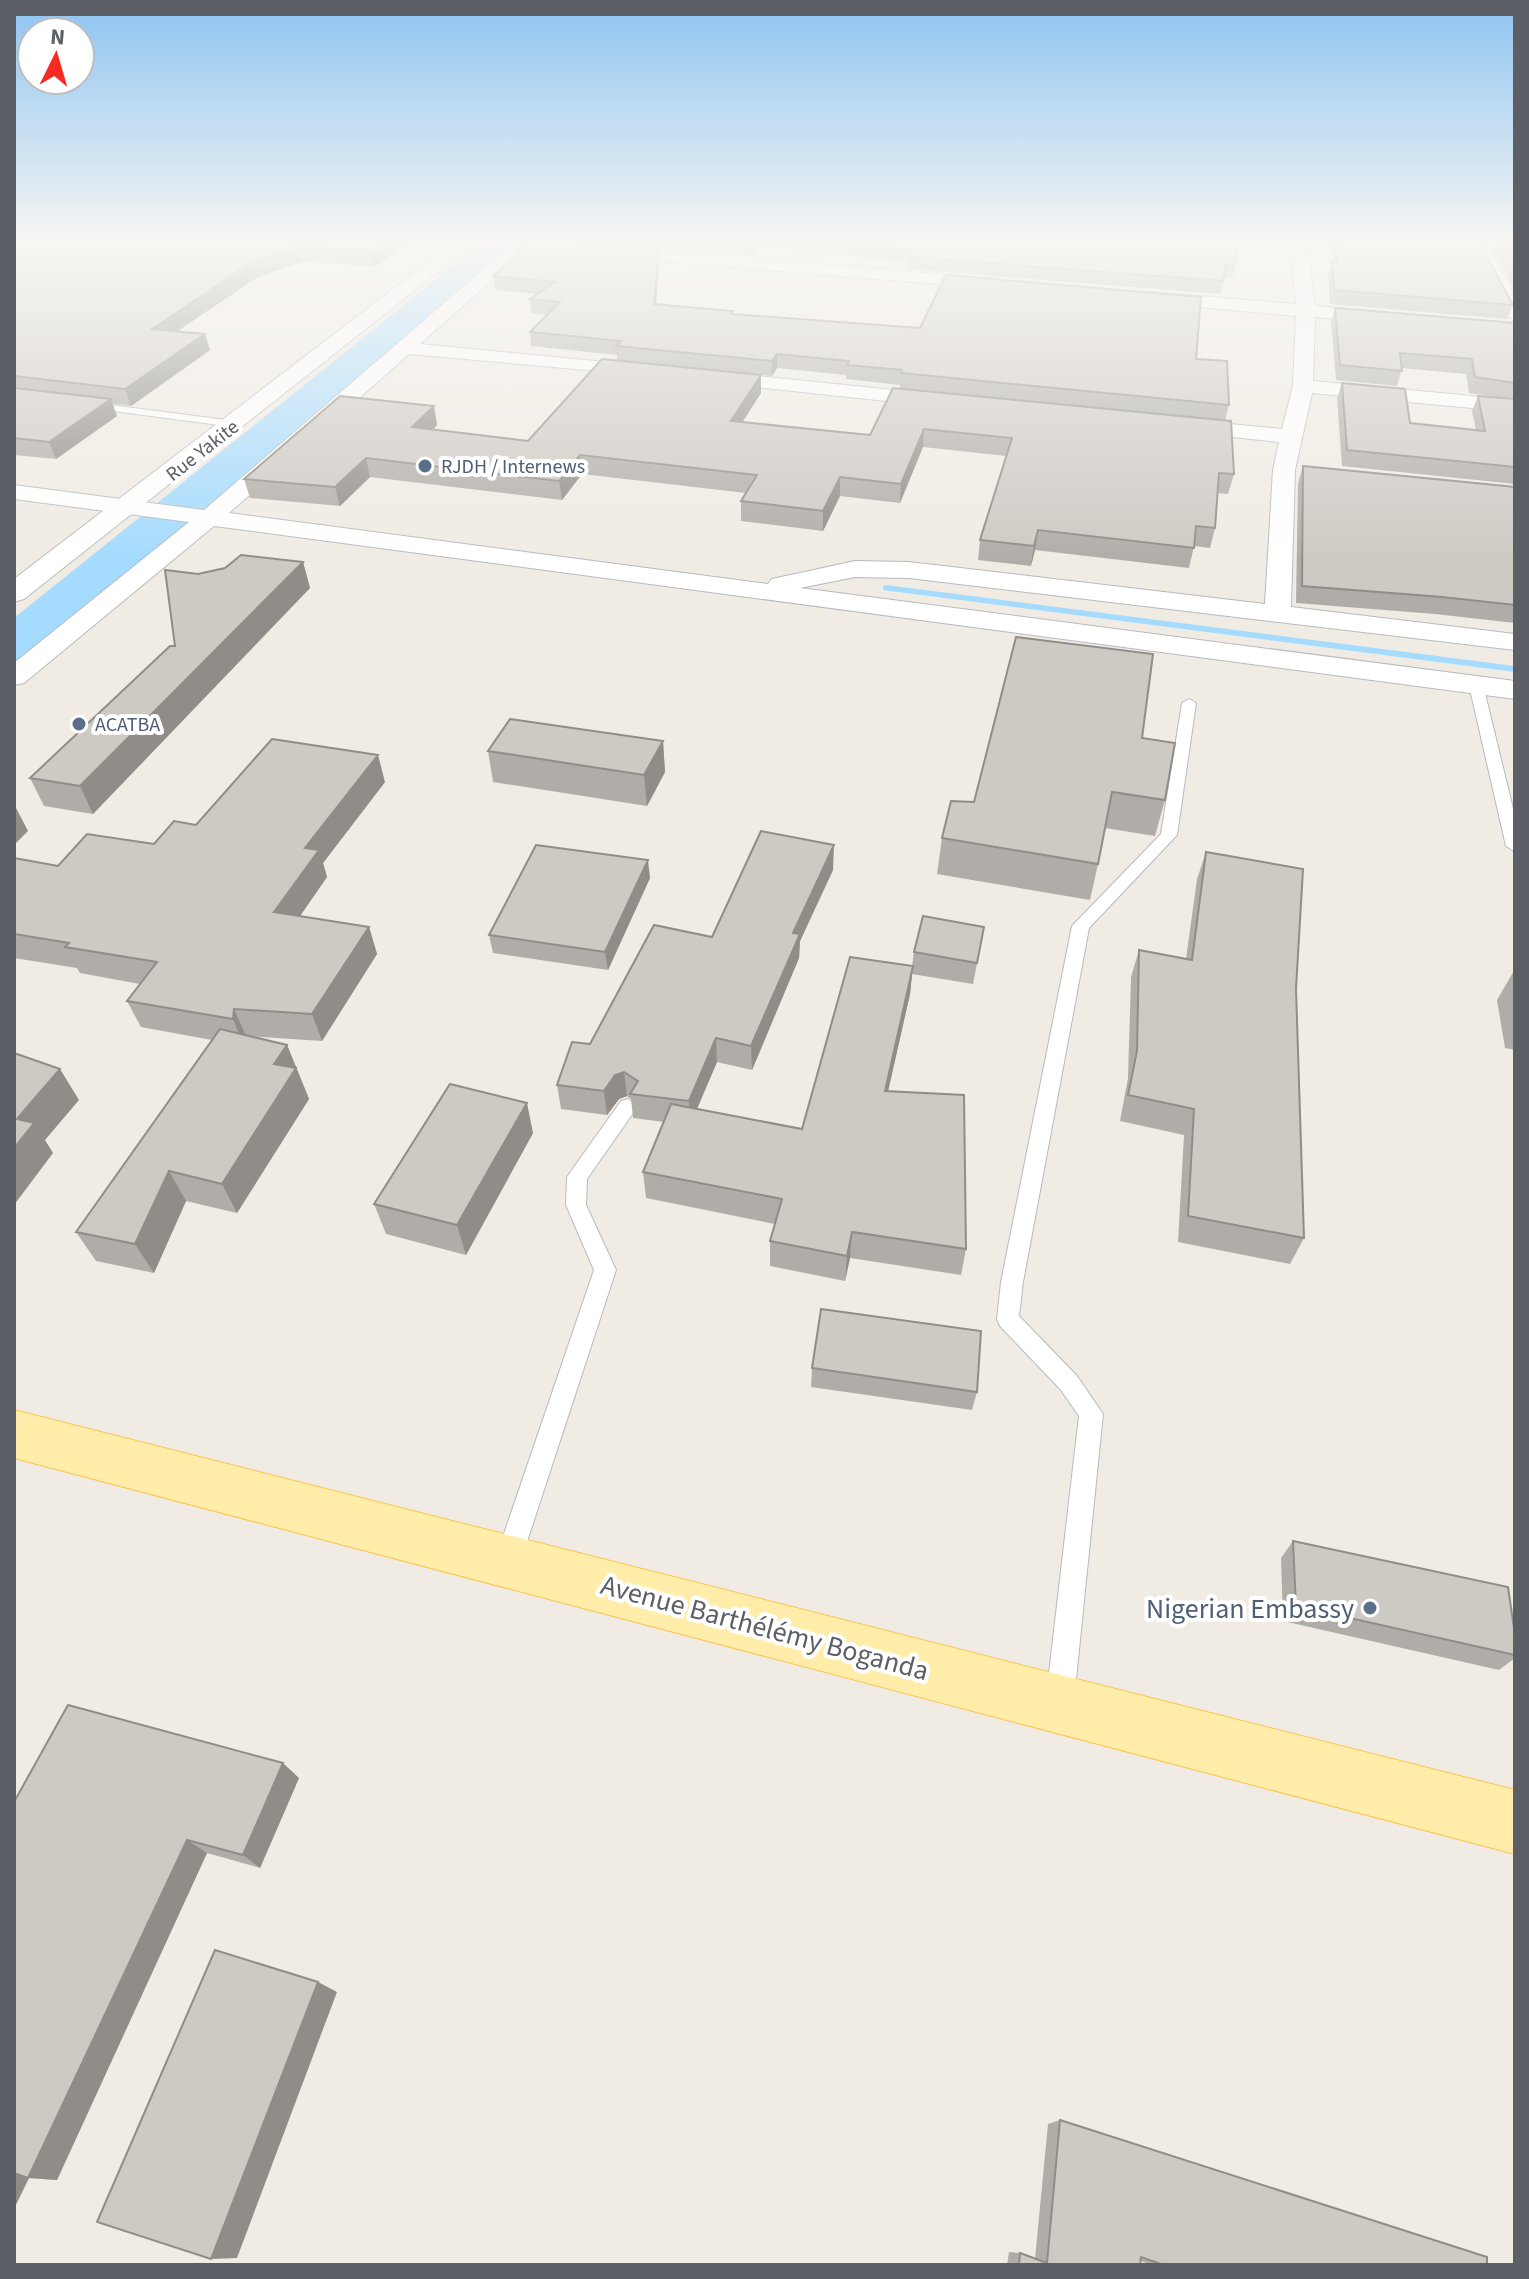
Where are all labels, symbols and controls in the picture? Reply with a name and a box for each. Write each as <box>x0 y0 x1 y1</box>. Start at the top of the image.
north arrow <box>16 16 96 96</box>
text: N <box>49 20 66 54</box>
street label: Rue Yakite <box>160 413 245 488</box>
place label: RJDH / Internews <box>441 453 585 481</box>
marker: RJDH / Internews <box>416 457 434 475</box>
place label: ACATBA <box>95 711 160 739</box>
marker: ACATBA <box>70 715 88 733</box>
street label: Avenue Barthélémy Boganda <box>596 1565 933 1691</box>
place label: Nigerian Embassy <box>1146 1589 1354 1629</box>
marker: Nigerian Embassy <box>1361 1599 1379 1617</box>

